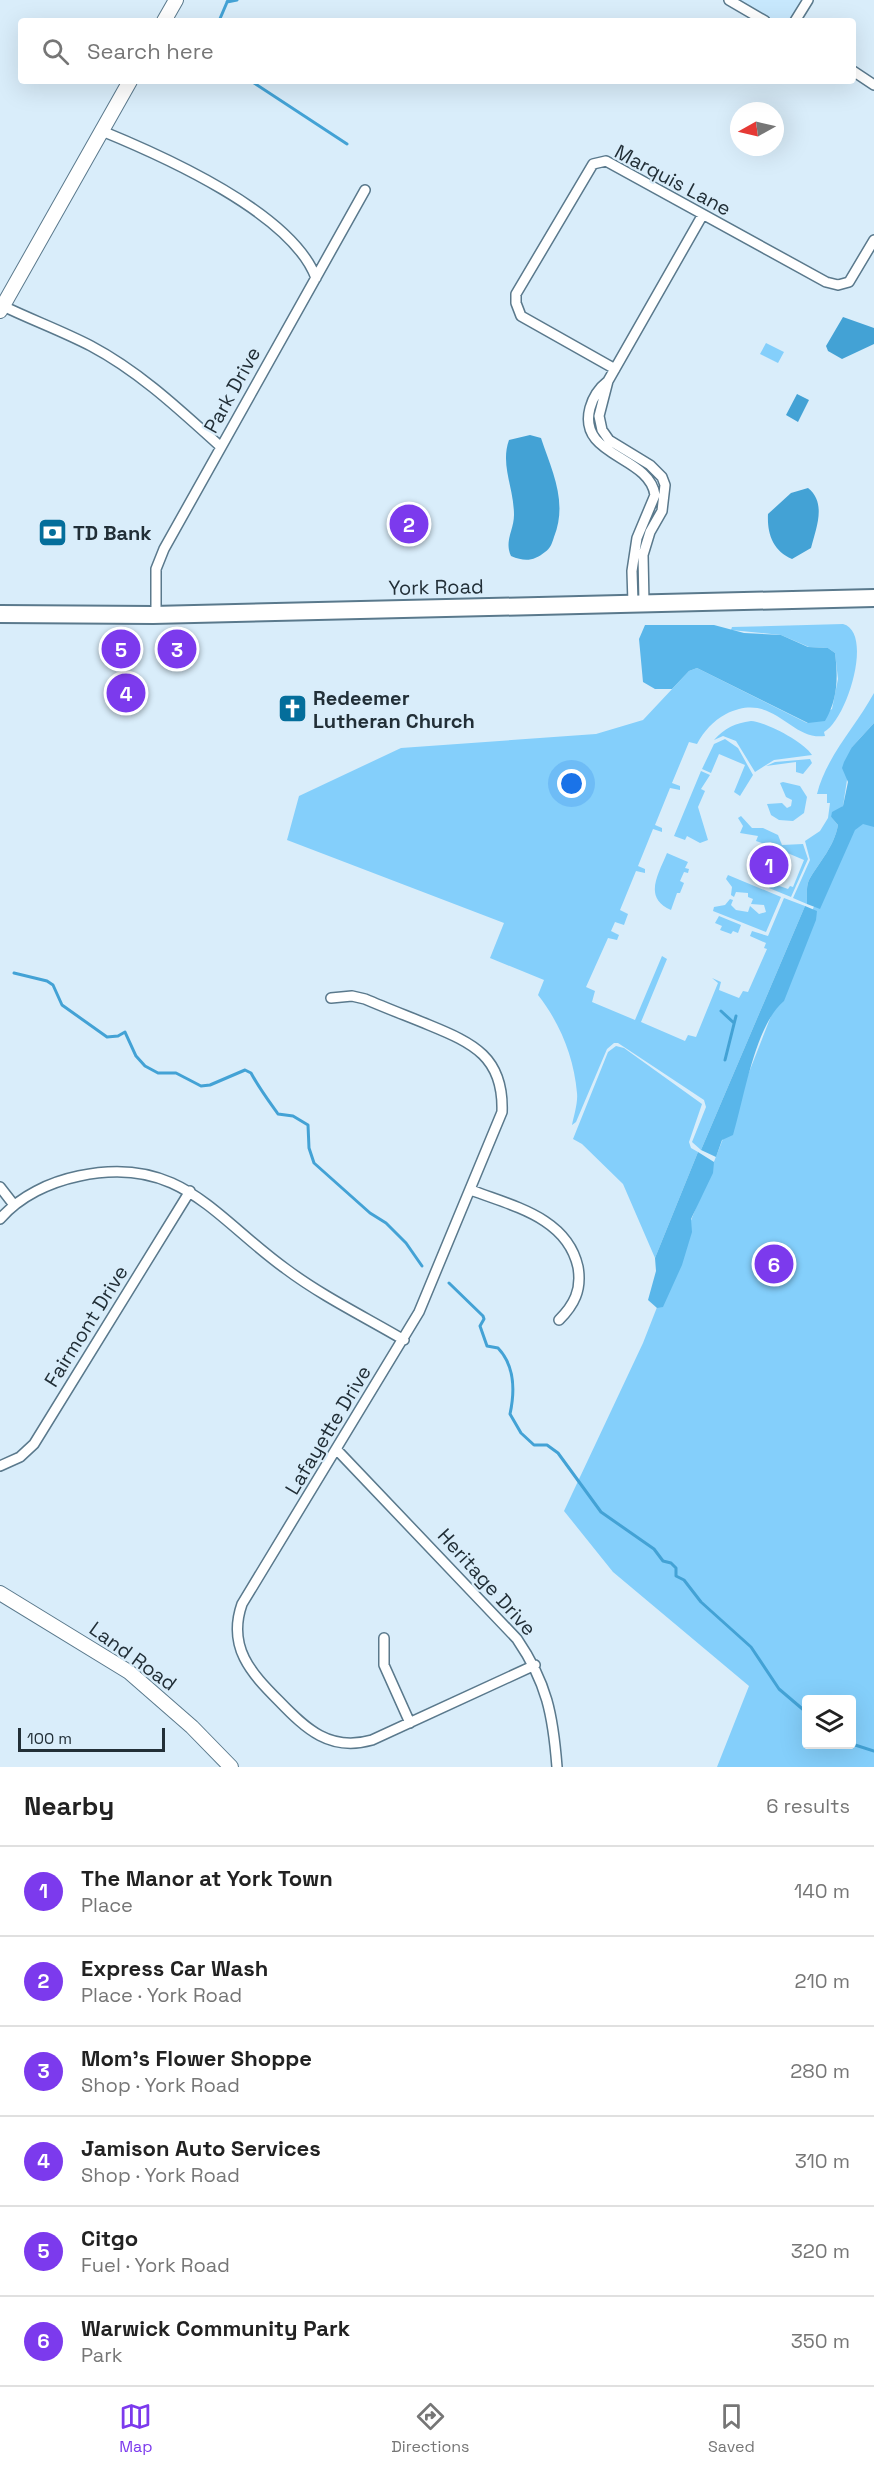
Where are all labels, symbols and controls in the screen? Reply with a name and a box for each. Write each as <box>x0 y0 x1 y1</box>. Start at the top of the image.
search box <box>18 18 856 84</box>
icon: search <box>39 35 72 68</box>
text: Search here <box>87 37 214 65</box>
north arrow <box>730 102 784 156</box>
street label: Marquis Lane <box>610 138 736 222</box>
street label: Park Drive <box>198 342 266 438</box>
pin: 2 <box>390 502 428 546</box>
bank icon: TD Bank <box>36 517 68 549</box>
place label: TD Bank <box>73 520 152 546</box>
street label: York Road <box>388 573 484 601</box>
pin: 5 <box>102 626 140 672</box>
pin: 3 <box>158 626 196 672</box>
pin: 4 <box>106 670 146 716</box>
place label: Redeemer Lutheran Church <box>313 685 475 734</box>
church icon: Redeemer Lutheran Church <box>276 693 308 725</box>
your location <box>557 769 586 798</box>
pin: 1 <box>750 842 788 888</box>
pin: 6 <box>754 1242 794 1286</box>
street label: Fairmont Drive <box>38 1260 134 1392</box>
street label: Lafayette Drive <box>279 1361 377 1499</box>
street label: Heritage Drive <box>432 1523 542 1641</box>
street label: Land Road <box>84 1616 182 1696</box>
map controls <box>802 1695 856 1749</box>
button: layers <box>802 1695 856 1749</box>
scale bar <box>18 1725 165 1752</box>
text: 100 m <box>27 1728 72 1749</box>
text: Nearby <box>24 1789 114 1823</box>
text: 6 results <box>766 1793 850 1819</box>
text: The Manor at York Town <box>81 1864 333 1892</box>
text: 1 <box>39 1878 48 1904</box>
text: 140 m <box>794 1878 850 1904</box>
text: Place <box>81 1892 133 1918</box>
text: Express Car Wash <box>81 1954 268 1982</box>
text: 2 <box>38 1968 49 1994</box>
text: 210 m <box>794 1968 850 1994</box>
text: Place · York Road <box>81 1982 242 2008</box>
text: Mom's Flower Shoppe <box>81 2044 312 2072</box>
text: 3 <box>37 2058 50 2084</box>
text: 280 m <box>790 2058 850 2084</box>
text: Shop · York Road <box>81 2072 240 2098</box>
text: Jamison Auto Services <box>81 2134 321 2162</box>
text: 4 <box>37 2148 50 2174</box>
text: 310 m <box>795 2148 850 2174</box>
text: Shop · York Road <box>81 2162 240 2188</box>
text: Citgo <box>81 2224 138 2252</box>
text: 5 <box>38 2238 50 2264</box>
text: 320 m <box>791 2238 850 2264</box>
text: Fuel · York Road <box>81 2252 230 2278</box>
text: Warwick Community Park <box>81 2314 350 2342</box>
text: 6 <box>37 2328 50 2354</box>
text: 350 m <box>791 2328 850 2354</box>
text: Park <box>81 2342 123 2368</box>
tab: Map <box>119 2400 153 2457</box>
tab: Directions <box>391 2400 470 2457</box>
tab: Saved <box>708 2400 755 2457</box>

